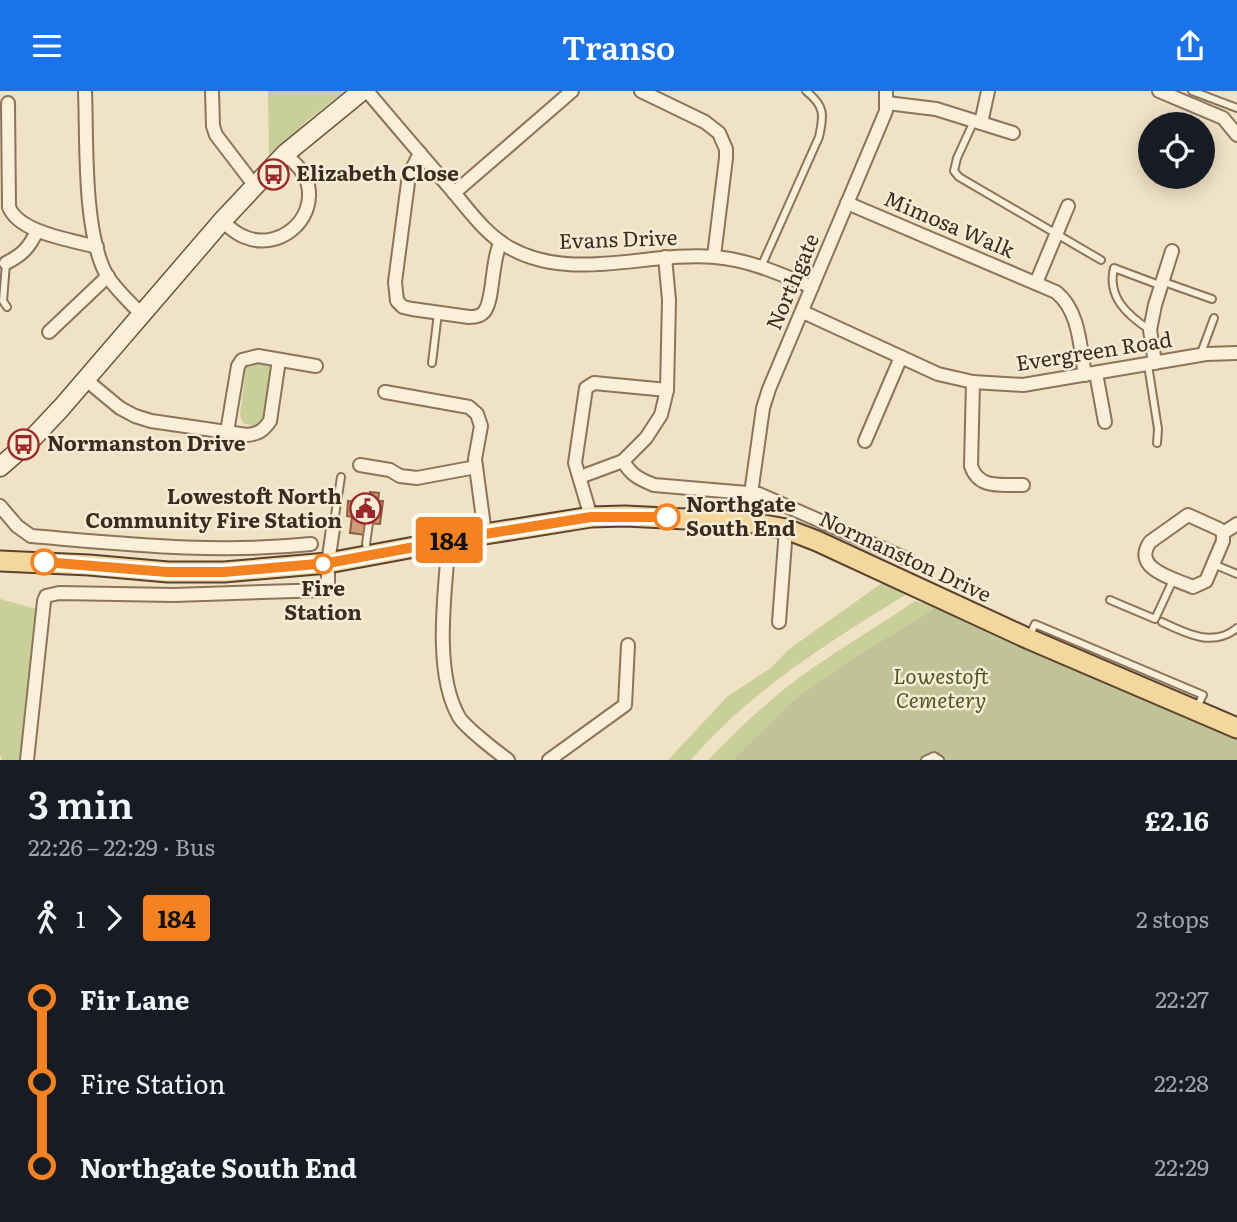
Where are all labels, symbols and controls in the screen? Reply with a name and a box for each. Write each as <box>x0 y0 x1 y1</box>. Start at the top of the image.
text: Transo <box>562 22 675 70</box>
icon: menu <box>28 27 66 65</box>
icon: share <box>1171 27 1209 65</box>
map controls <box>1138 112 1215 189</box>
button: locate <box>1138 112 1215 189</box>
place label: Elizabeth Close <box>296 156 459 187</box>
bus stop icon: Elizabeth Close <box>256 157 290 191</box>
street label: Mimosa Walk <box>880 181 1020 264</box>
street label: Evans Drive <box>558 220 678 255</box>
street label: Northgate <box>756 228 825 334</box>
street label: Evergreen Road <box>1013 322 1174 377</box>
place label: Normanston Drive <box>47 426 246 457</box>
bus stop icon: Normanston Drive <box>7 427 41 461</box>
place label: Lowestoft North Community Fire Station <box>85 479 342 534</box>
place label: Northgate South End <box>686 487 796 542</box>
public building icon: Lowestoft North Community Fire Station <box>348 492 382 526</box>
street label: Normanston Drive <box>815 501 997 608</box>
marker: Northgate South End <box>654 504 680 530</box>
line badge: 184 <box>409 517 489 563</box>
text: 184 <box>430 522 468 557</box>
unlabelled marker <box>31 549 57 575</box>
marker: Fire Station <box>313 554 333 574</box>
place label: Fire Station <box>284 571 362 626</box>
park label: Lowestoft Cemetery <box>893 659 990 714</box>
text: 3 min <box>28 774 133 831</box>
text: £2.16 <box>1145 800 1209 839</box>
text: 22:26 – 22:29 · Bus <box>28 829 215 863</box>
icon: walk <box>28 899 66 937</box>
icon: forward <box>95 899 133 937</box>
text: 184 <box>157 900 196 935</box>
text: 1 <box>76 901 85 935</box>
text: 2 stops <box>1136 901 1209 935</box>
text: Fir Lane <box>80 979 190 1018</box>
text: 22:27 <box>1155 981 1209 1015</box>
text: Fire Station <box>80 1063 225 1102</box>
text: 22:28 <box>1154 1065 1209 1099</box>
text: Northgate South End <box>80 1147 357 1186</box>
text: 22:29 <box>1155 1149 1209 1183</box>

